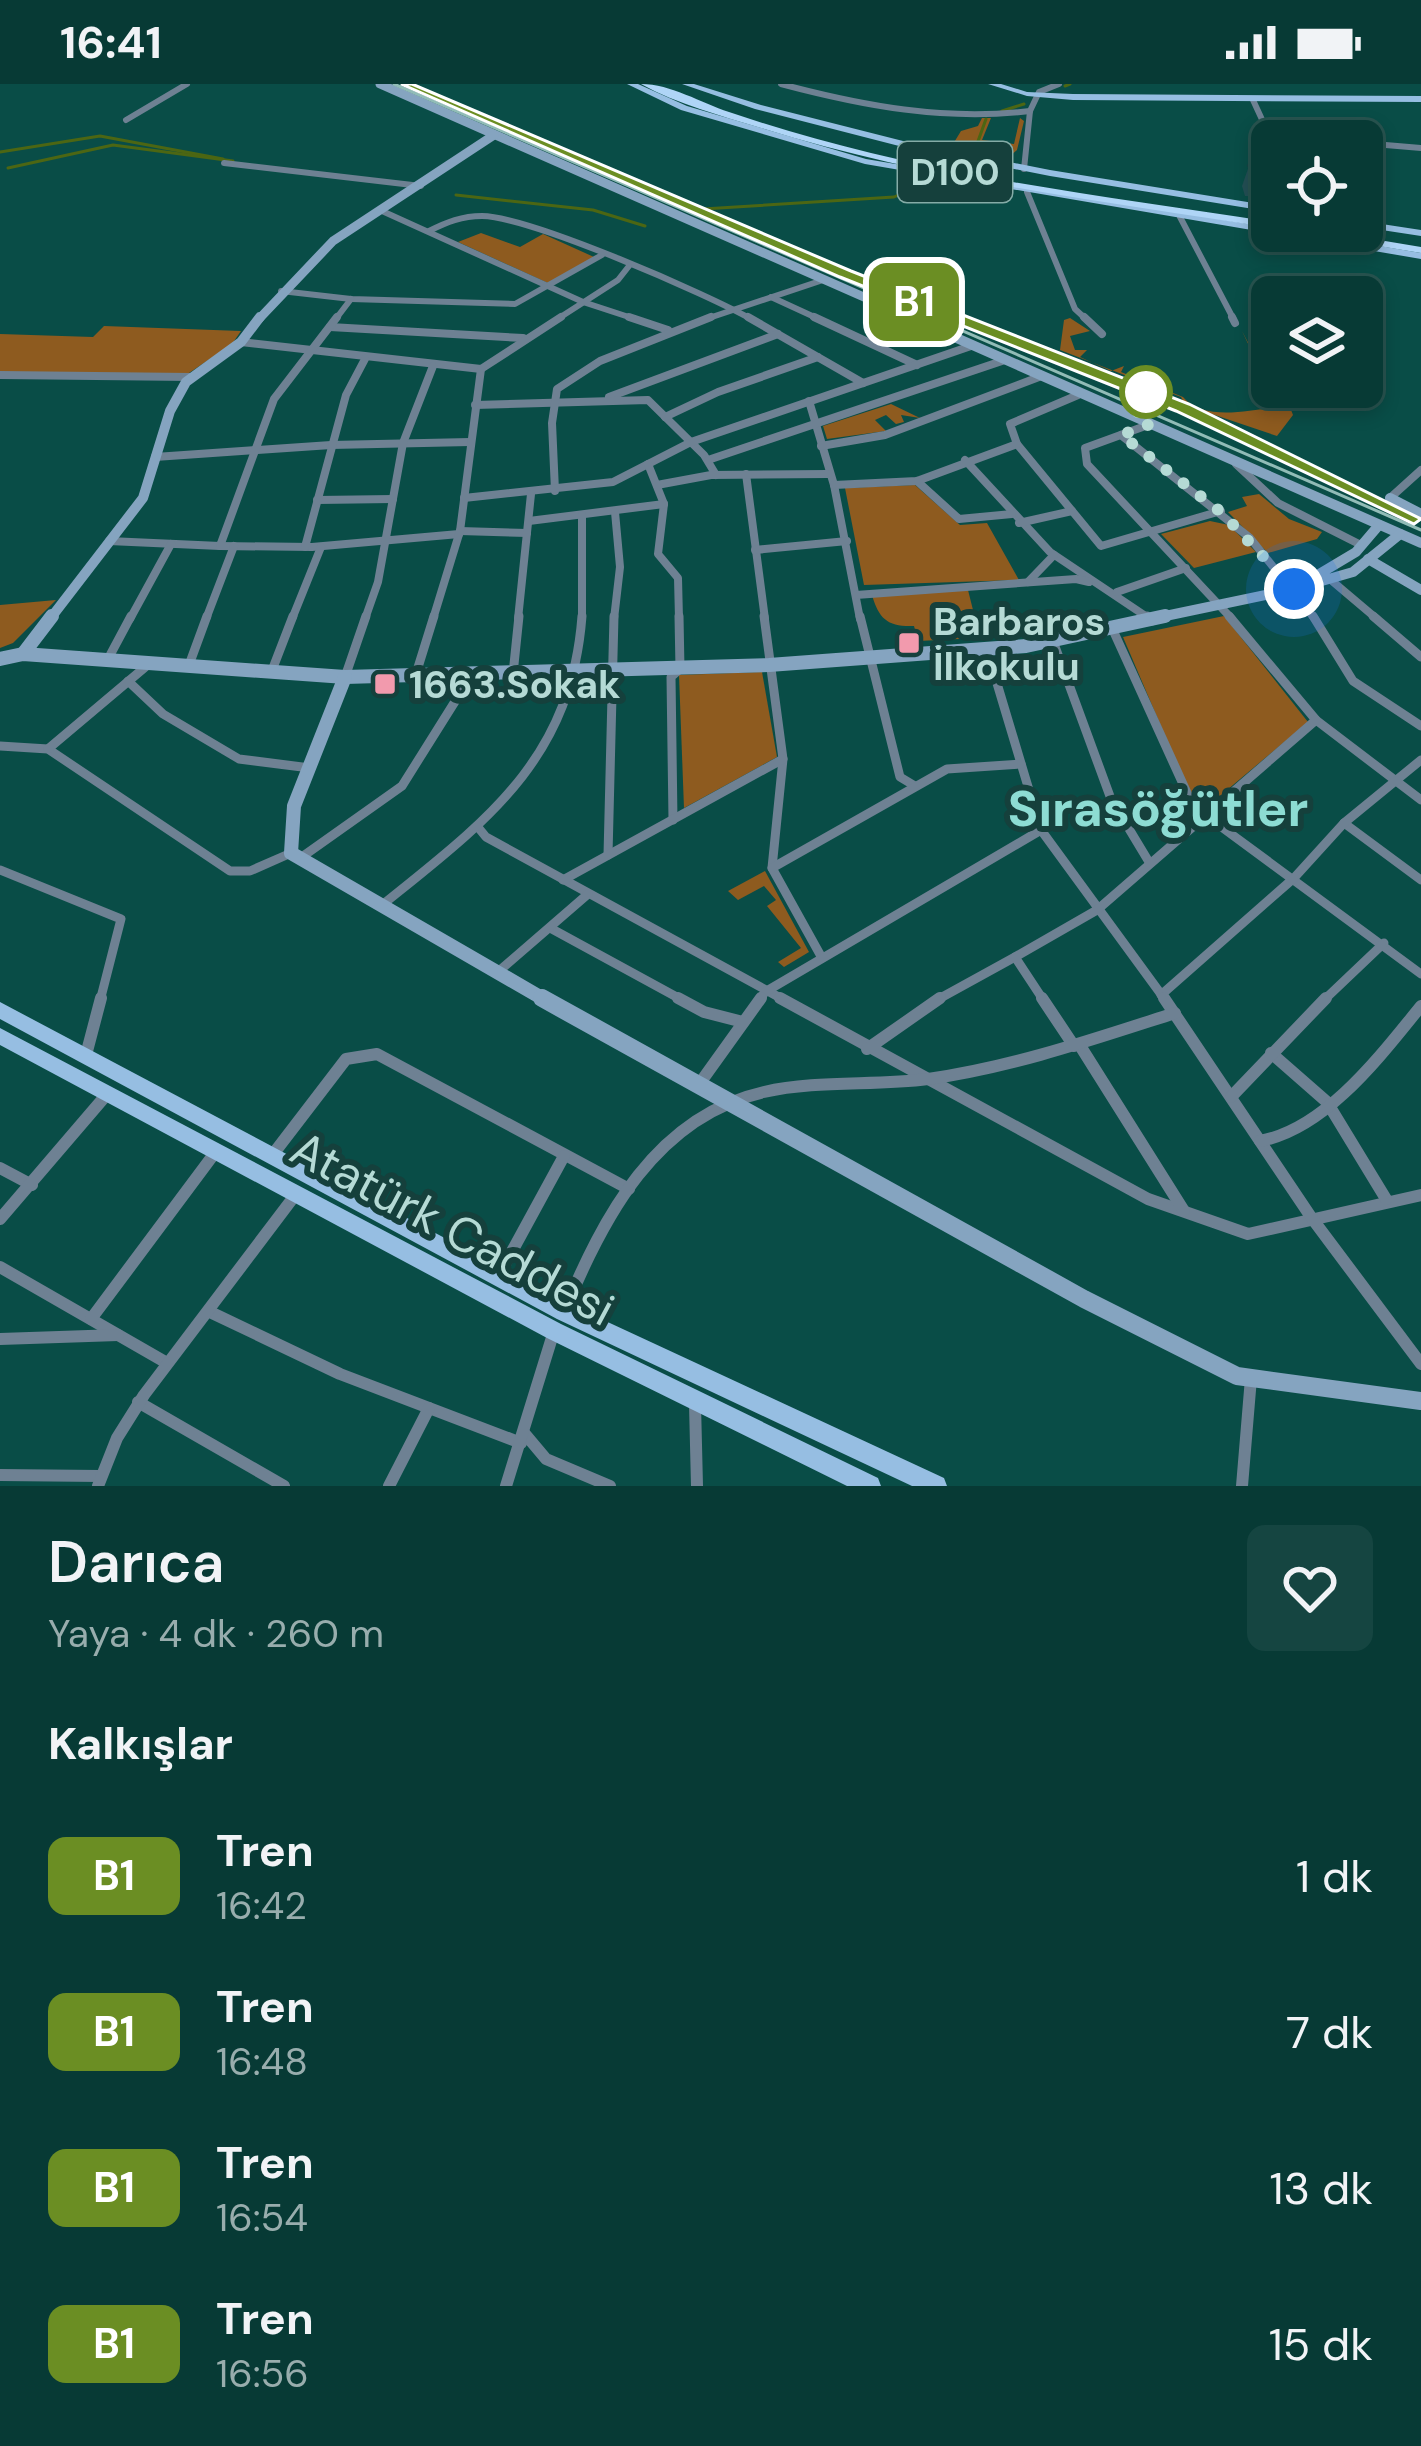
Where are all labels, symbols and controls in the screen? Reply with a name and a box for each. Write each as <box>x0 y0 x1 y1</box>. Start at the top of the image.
text: 16:41 <box>60 13 162 72</box>
map controls <box>1251 120 1383 408</box>
button: locate <box>1251 120 1383 252</box>
road number: D100 <box>898 142 1012 202</box>
line badge: B1 <box>860 263 968 341</box>
text: B1 <box>893 274 935 329</box>
button: layers <box>1251 276 1383 408</box>
unlabelled marker <box>1121 367 1171 417</box>
your location <box>1264 559 1324 619</box>
place label: Barbaros İlkokulu <box>933 596 1105 692</box>
marker: Barbaros İlkokulu <box>896 630 922 656</box>
place label: 1663.Sokak <box>409 659 621 710</box>
marker: 1663.Sokak <box>372 671 398 697</box>
district label: Sırasöğütler <box>1008 775 1308 842</box>
street label: Atatürk Caddesi <box>280 1117 626 1340</box>
text: Darıca <box>48 1525 224 1600</box>
button: heart <box>1247 1525 1373 1651</box>
text: Yaya · 4 dk · 260 m <box>48 1608 384 1659</box>
text: Kalkışlar <box>48 1714 233 1773</box>
text: Tren <box>216 1821 314 1880</box>
text: 1 dk <box>1296 1847 1373 1906</box>
text: B1 <box>93 1848 135 1903</box>
text: 16:42 <box>216 1880 307 1931</box>
text: Tren <box>216 1977 314 2036</box>
text: 7 dk <box>1286 2003 1373 2062</box>
text: B1 <box>93 2004 135 2059</box>
text: 16:48 <box>216 2036 308 2087</box>
text: Tren <box>216 2133 314 2192</box>
text: 13 dk <box>1269 2159 1373 2218</box>
text: B1 <box>93 2160 135 2215</box>
text: 16:54 <box>216 2192 308 2243</box>
text: Tren <box>216 2289 314 2348</box>
text: 15 dk <box>1269 2315 1373 2374</box>
text: B1 <box>93 2316 135 2371</box>
text: 16:56 <box>216 2348 309 2399</box>

